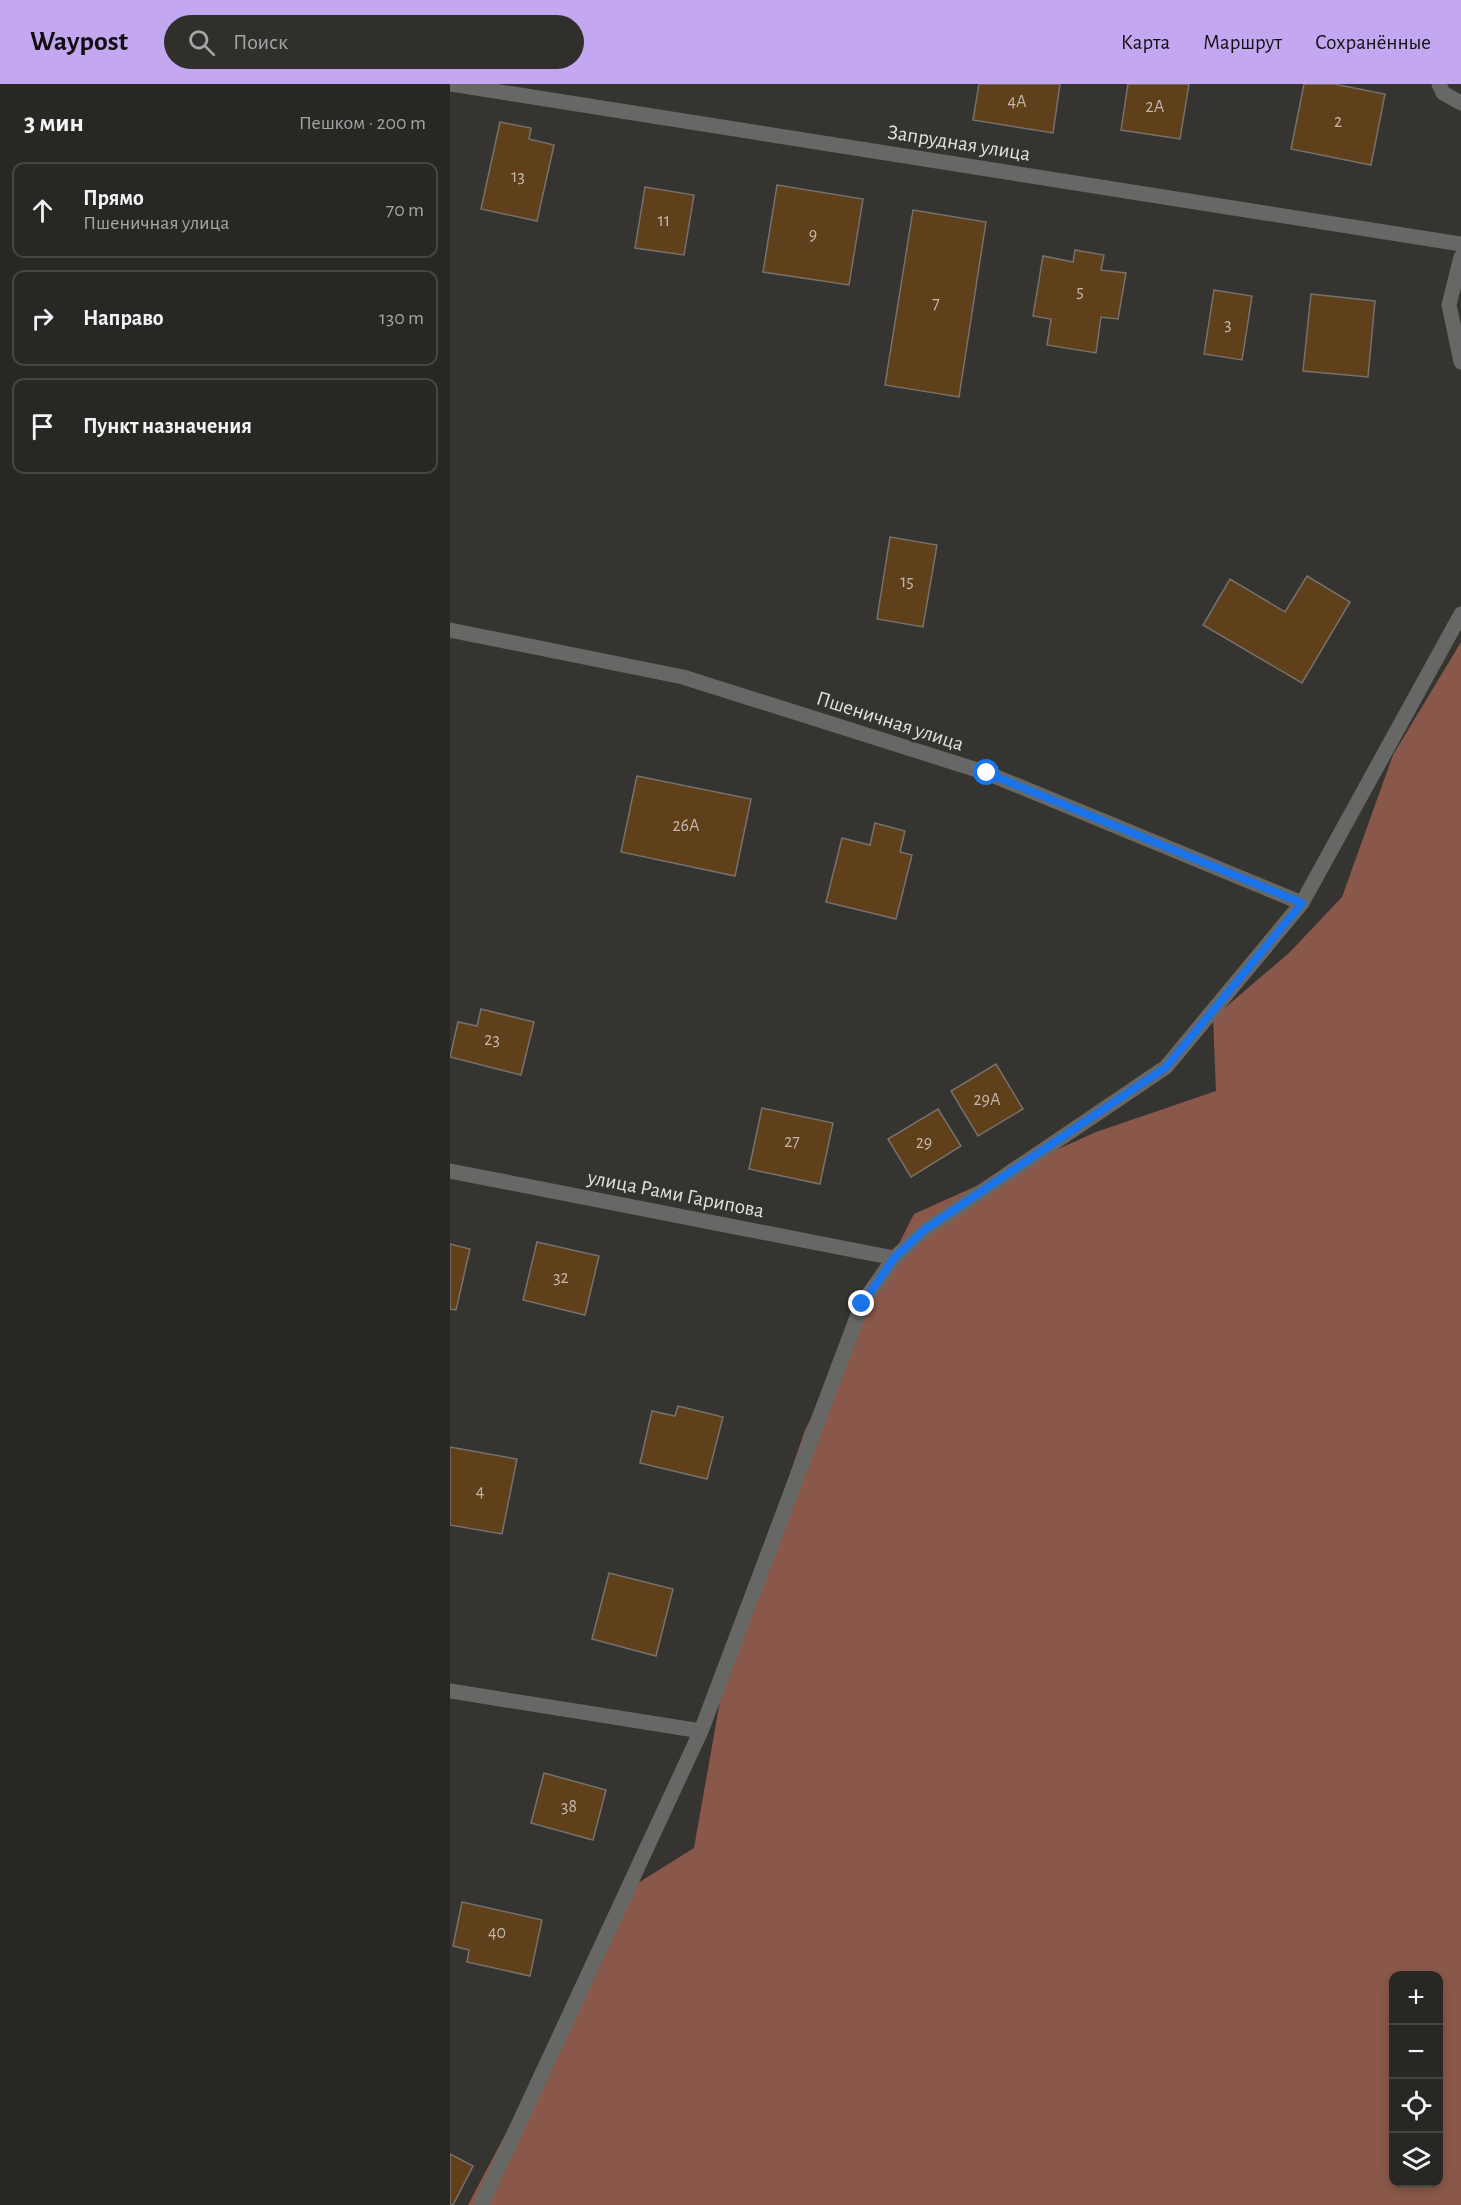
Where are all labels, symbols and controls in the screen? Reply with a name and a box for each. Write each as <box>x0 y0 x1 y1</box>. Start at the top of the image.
search box <box>164 15 584 69</box>
icon: search <box>185 26 218 59</box>
text: Waypost <box>30 28 128 56</box>
text: Поиск <box>233 31 288 53</box>
text: Карта <box>1121 32 1170 53</box>
text: Маршрут <box>1203 32 1282 53</box>
text: Сохранённые <box>1315 32 1431 53</box>
house number: 4А <box>1007 93 1027 111</box>
house number: 2А <box>1146 98 1165 116</box>
text: 3 мин <box>24 110 84 136</box>
text: Пешком · 200 m <box>299 113 426 133</box>
house number: 2 <box>1334 113 1342 131</box>
street label: Запрудная улица <box>886 121 1032 165</box>
house number: 13 <box>511 168 525 186</box>
text: Прямо <box>83 187 144 209</box>
icon: ahead <box>26 194 59 227</box>
text: 70 m <box>386 200 424 220</box>
house number: 11 <box>658 212 670 230</box>
text: Пшеничная улица <box>83 213 229 233</box>
house number: 9 <box>809 226 817 244</box>
house number: 5 <box>1076 283 1084 301</box>
house number: 7 <box>932 295 940 313</box>
icon: right <box>26 302 59 335</box>
text: Направо <box>83 307 164 329</box>
text: 130 m <box>379 308 424 328</box>
house number: 3 <box>1224 316 1232 334</box>
icon: arrive <box>26 410 59 443</box>
text: Пункт назначения <box>83 415 252 437</box>
house number: 15 <box>900 573 914 591</box>
street label: Пшеничная улица <box>814 687 967 755</box>
route start <box>973 759 999 785</box>
house number: 26А <box>672 817 700 835</box>
house number: 23 <box>484 1031 500 1049</box>
house number: 29А <box>973 1091 1001 1109</box>
house number: 27 <box>784 1133 800 1151</box>
house number: 29 <box>916 1134 932 1152</box>
street label: улица Рами Гарипова <box>585 1166 766 1221</box>
house number: 32 <box>553 1269 569 1287</box>
route end <box>848 1290 874 1316</box>
house number: 4 <box>476 1483 485 1501</box>
house number: 38 <box>561 1798 577 1816</box>
house number: 40 <box>488 1924 506 1942</box>
map controls <box>1389 1971 1443 2187</box>
button: + <box>1389 1971 1443 2025</box>
button: − <box>1389 2025 1443 2079</box>
button: locate <box>1389 2079 1443 2133</box>
button: layers <box>1389 2133 1443 2187</box>

